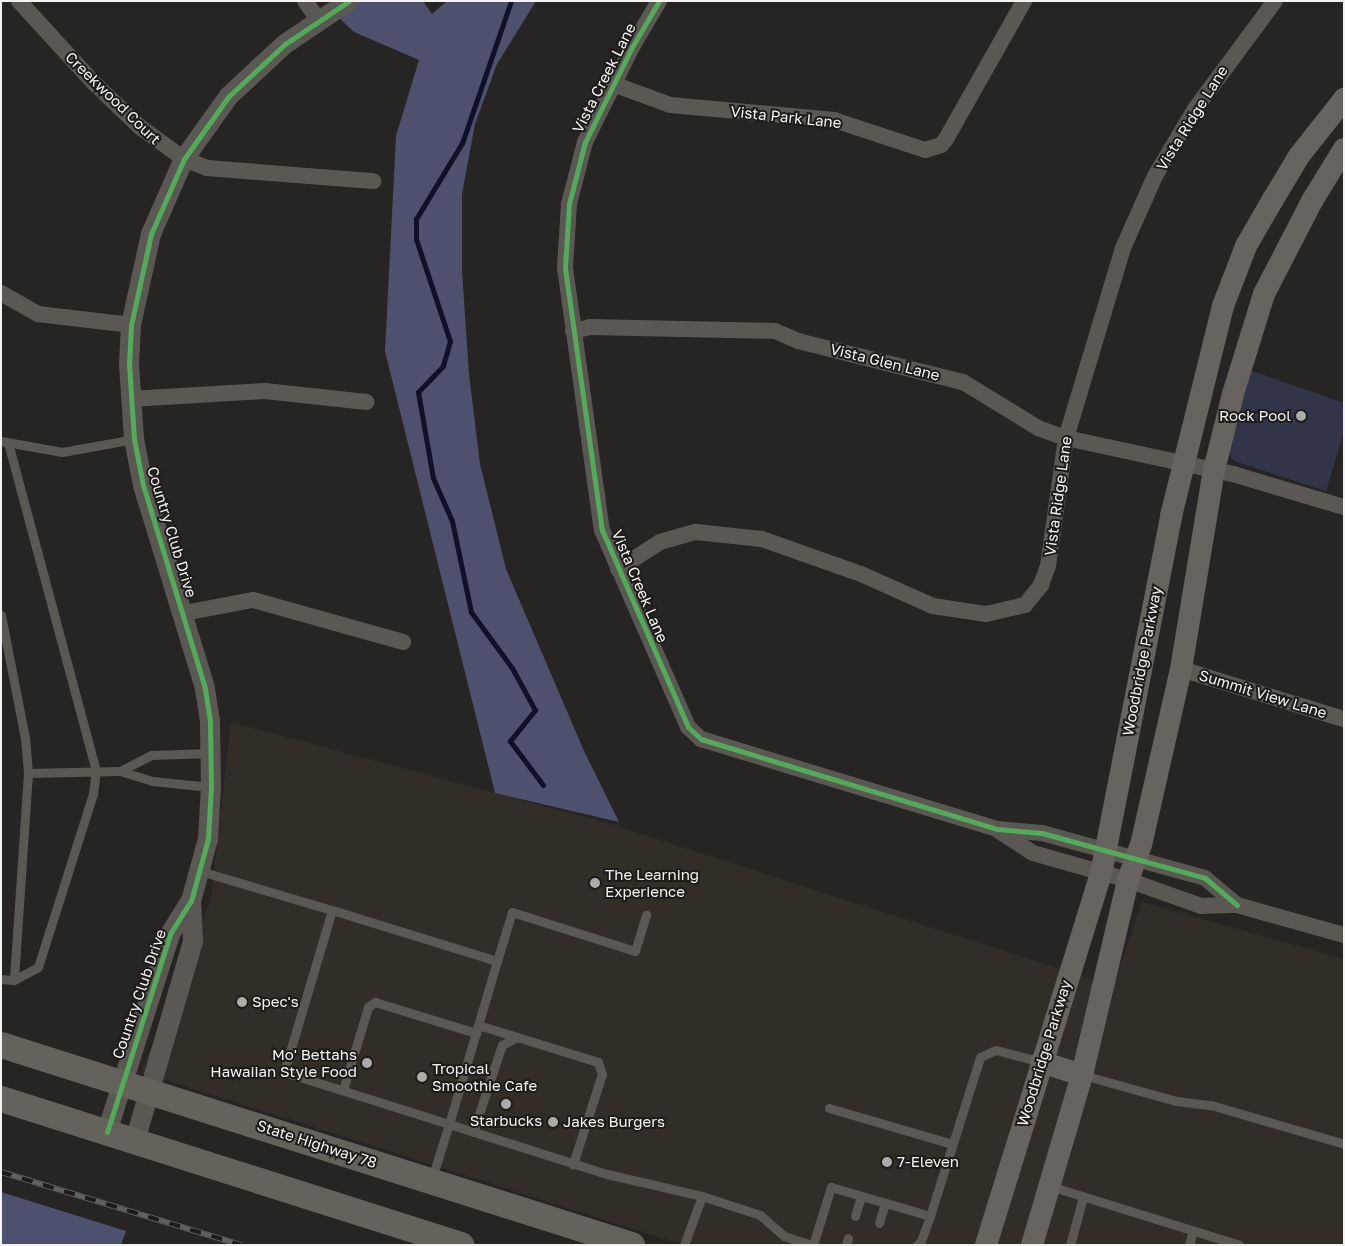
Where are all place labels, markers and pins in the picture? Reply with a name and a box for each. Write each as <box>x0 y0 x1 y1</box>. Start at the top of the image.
place label: Rock Pool <box>1219 407 1291 425</box>
marker: Rock Pool <box>1295 410 1307 422</box>
place label: The Learning Experience <box>605 865 699 900</box>
marker: The Learning Experience <box>589 877 601 889</box>
place label: Spec's <box>252 993 299 1011</box>
marker: Spec's <box>236 996 248 1008</box>
place label: Mo' Bettahs Hawaiian Style Food <box>210 1045 357 1080</box>
marker: Mo' Bettahs Hawaiian Style Food <box>361 1057 373 1069</box>
place label: Tropical Smoothie Cafe <box>432 1059 537 1094</box>
marker: Tropical Smoothie Cafe <box>416 1071 428 1083</box>
marker: Starbucks <box>500 1098 512 1110</box>
place label: Starbucks <box>470 1112 542 1130</box>
place label: Jakes Burgers <box>563 1113 665 1131</box>
marker: Jakes Burgers <box>547 1116 559 1128</box>
place label: 7-Eleven <box>897 1153 959 1171</box>
marker: 7-Eleven <box>881 1156 893 1168</box>

